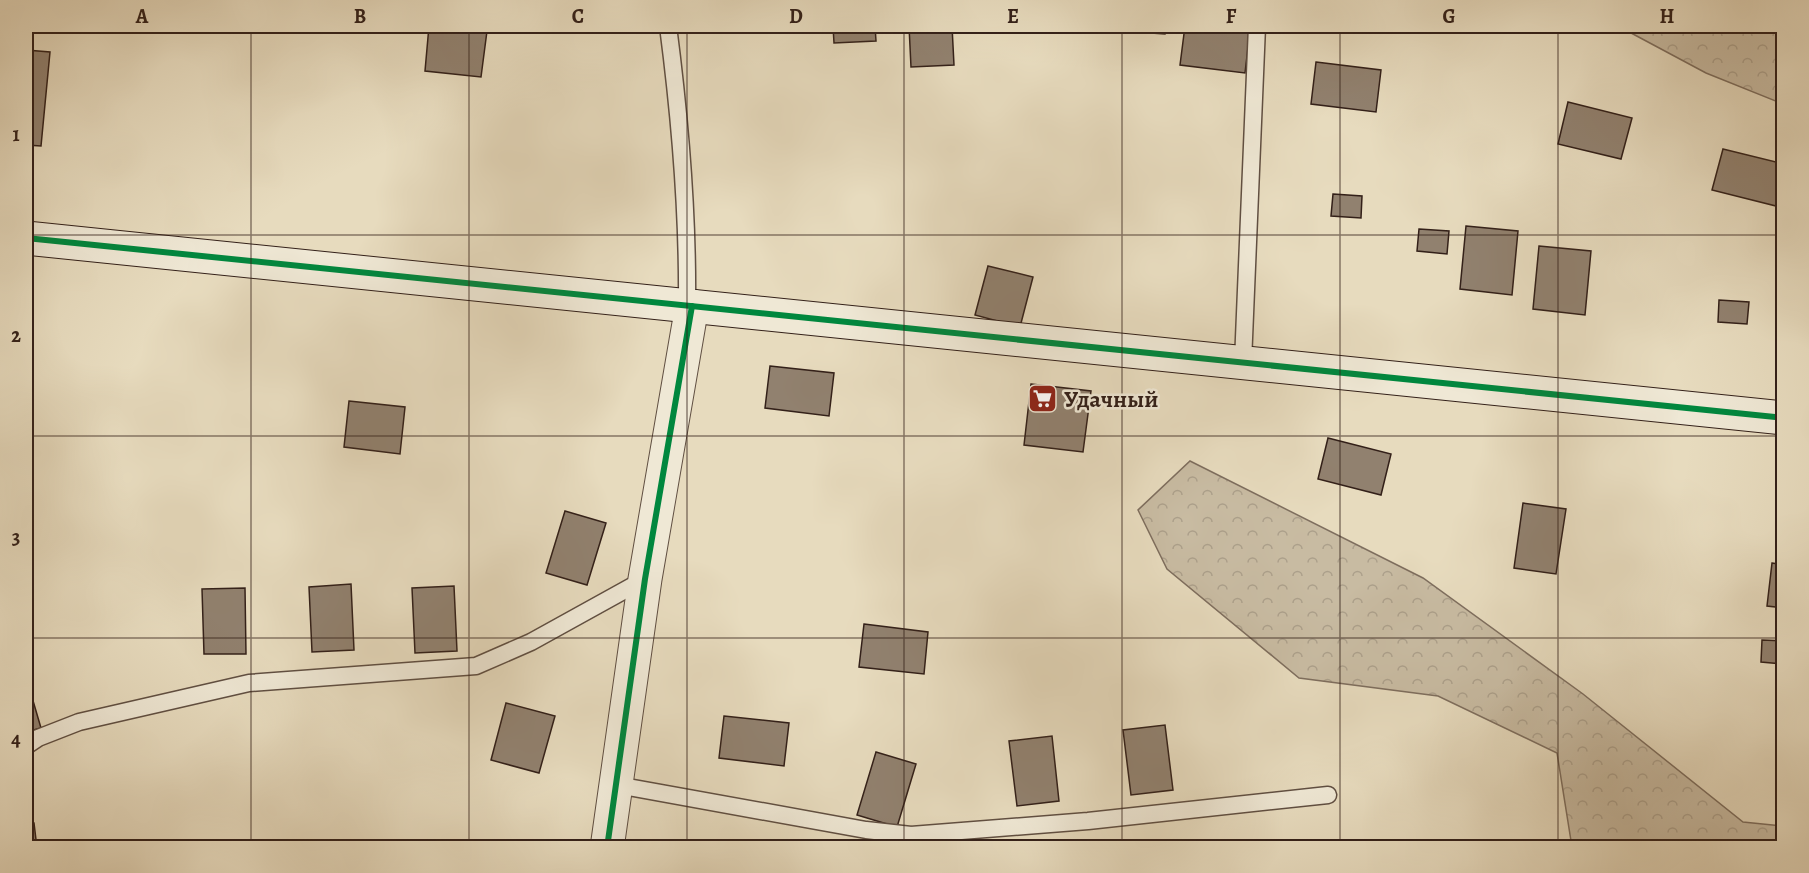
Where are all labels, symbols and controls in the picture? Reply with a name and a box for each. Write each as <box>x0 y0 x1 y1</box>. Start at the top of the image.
text: A <box>135 3 149 30</box>
text: B <box>354 3 366 30</box>
text: C <box>572 3 584 30</box>
text: D <box>789 3 803 30</box>
text: E <box>1007 3 1019 30</box>
text: F <box>1226 3 1237 30</box>
text: G <box>1442 3 1456 30</box>
text: H <box>1660 3 1675 30</box>
text: 1 <box>12 121 20 148</box>
text: 2 <box>11 322 21 349</box>
supermarket icon: Удачный <box>1027 383 1059 415</box>
place label: Удачный <box>1064 383 1158 415</box>
text: 3 <box>12 524 20 551</box>
text: 4 <box>11 726 21 753</box>

